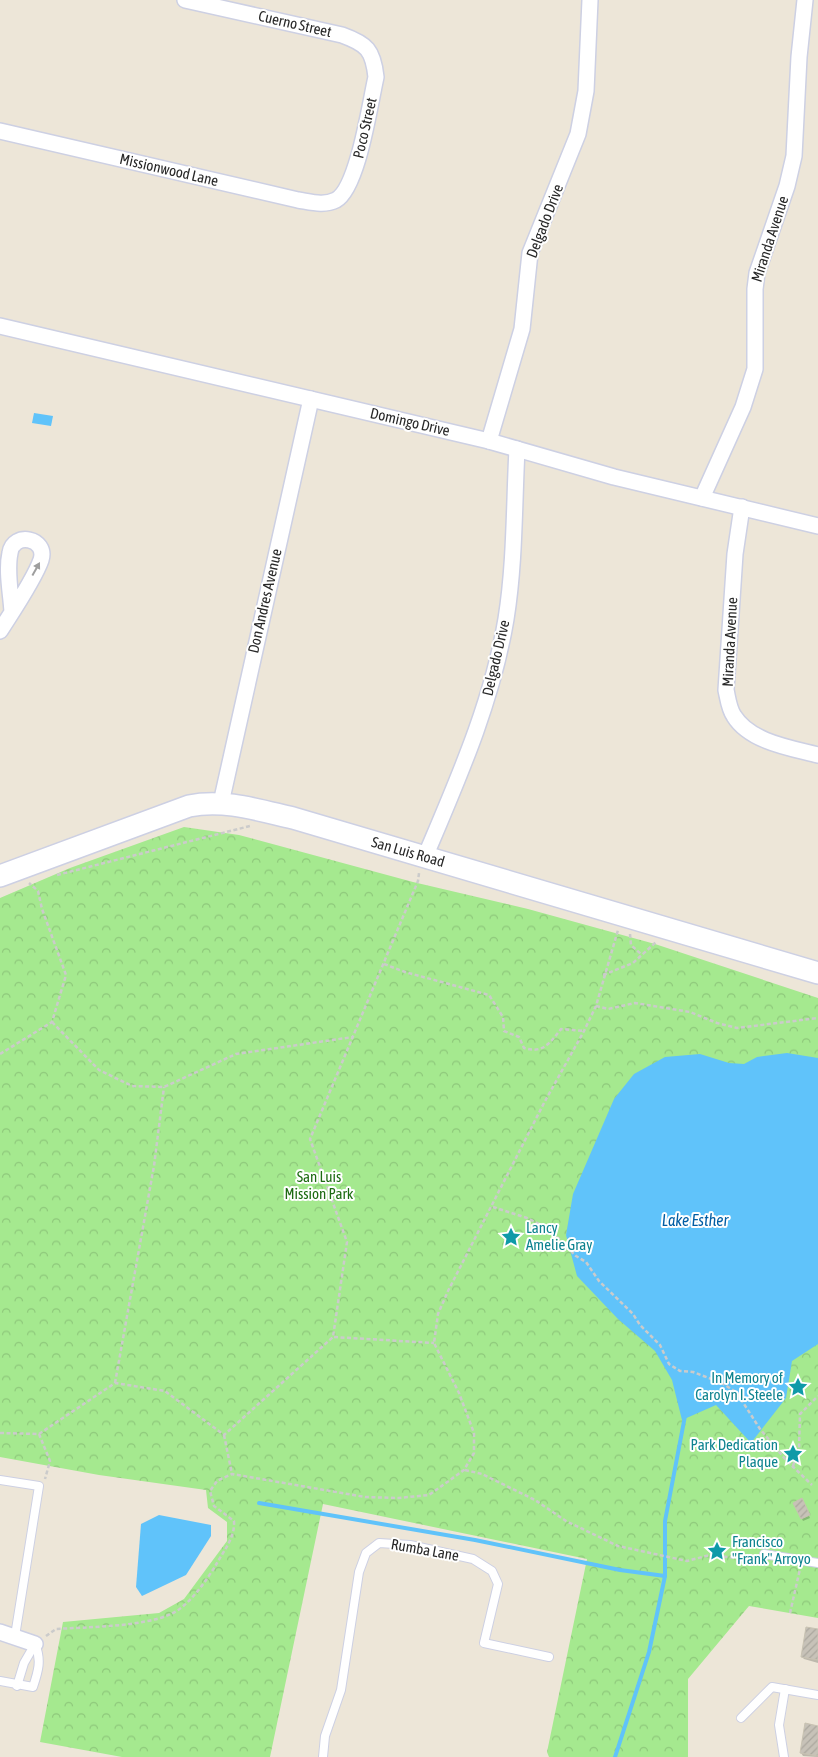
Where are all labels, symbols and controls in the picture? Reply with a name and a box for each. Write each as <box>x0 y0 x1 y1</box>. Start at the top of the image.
street label: Cuerno Street <box>257 7 333 40</box>
street label: Poco Street <box>349 96 380 160</box>
street label: Missionwood Lane <box>118 150 220 189</box>
street label: Delgado Drive <box>523 181 566 260</box>
street label: Miranda Avenue <box>748 193 791 284</box>
street label: Domingo Drive <box>369 404 452 439</box>
street label: Don Andres Avenue <box>244 547 285 655</box>
one-way arrow <box>32 561 40 576</box>
street label: Miranda Avenue <box>719 597 740 687</box>
street label: Delgado Drive <box>479 618 513 698</box>
street label: San Luis Road <box>370 833 447 870</box>
park label: San Luis Mission Park <box>285 1168 354 1202</box>
water label: Lake Esther <box>662 1211 730 1229</box>
place label: Lancy Amelie Gray <box>526 1219 592 1253</box>
place icon: Lancy Amelie Gray <box>500 1226 522 1248</box>
place label: In Memory of Carolyn I. Steele <box>695 1369 783 1403</box>
place icon: In Memory of Carolyn I. Steele <box>787 1376 809 1398</box>
place label: Park Dedication Plaque <box>691 1436 778 1470</box>
place icon: Park Dedication Plaque <box>782 1443 804 1465</box>
place label: Francisco "Frank" Arroyo <box>732 1533 811 1567</box>
street label: Rumba Lane <box>390 1535 460 1564</box>
place icon: Francisco "Frank" Arroyo <box>706 1540 728 1562</box>

